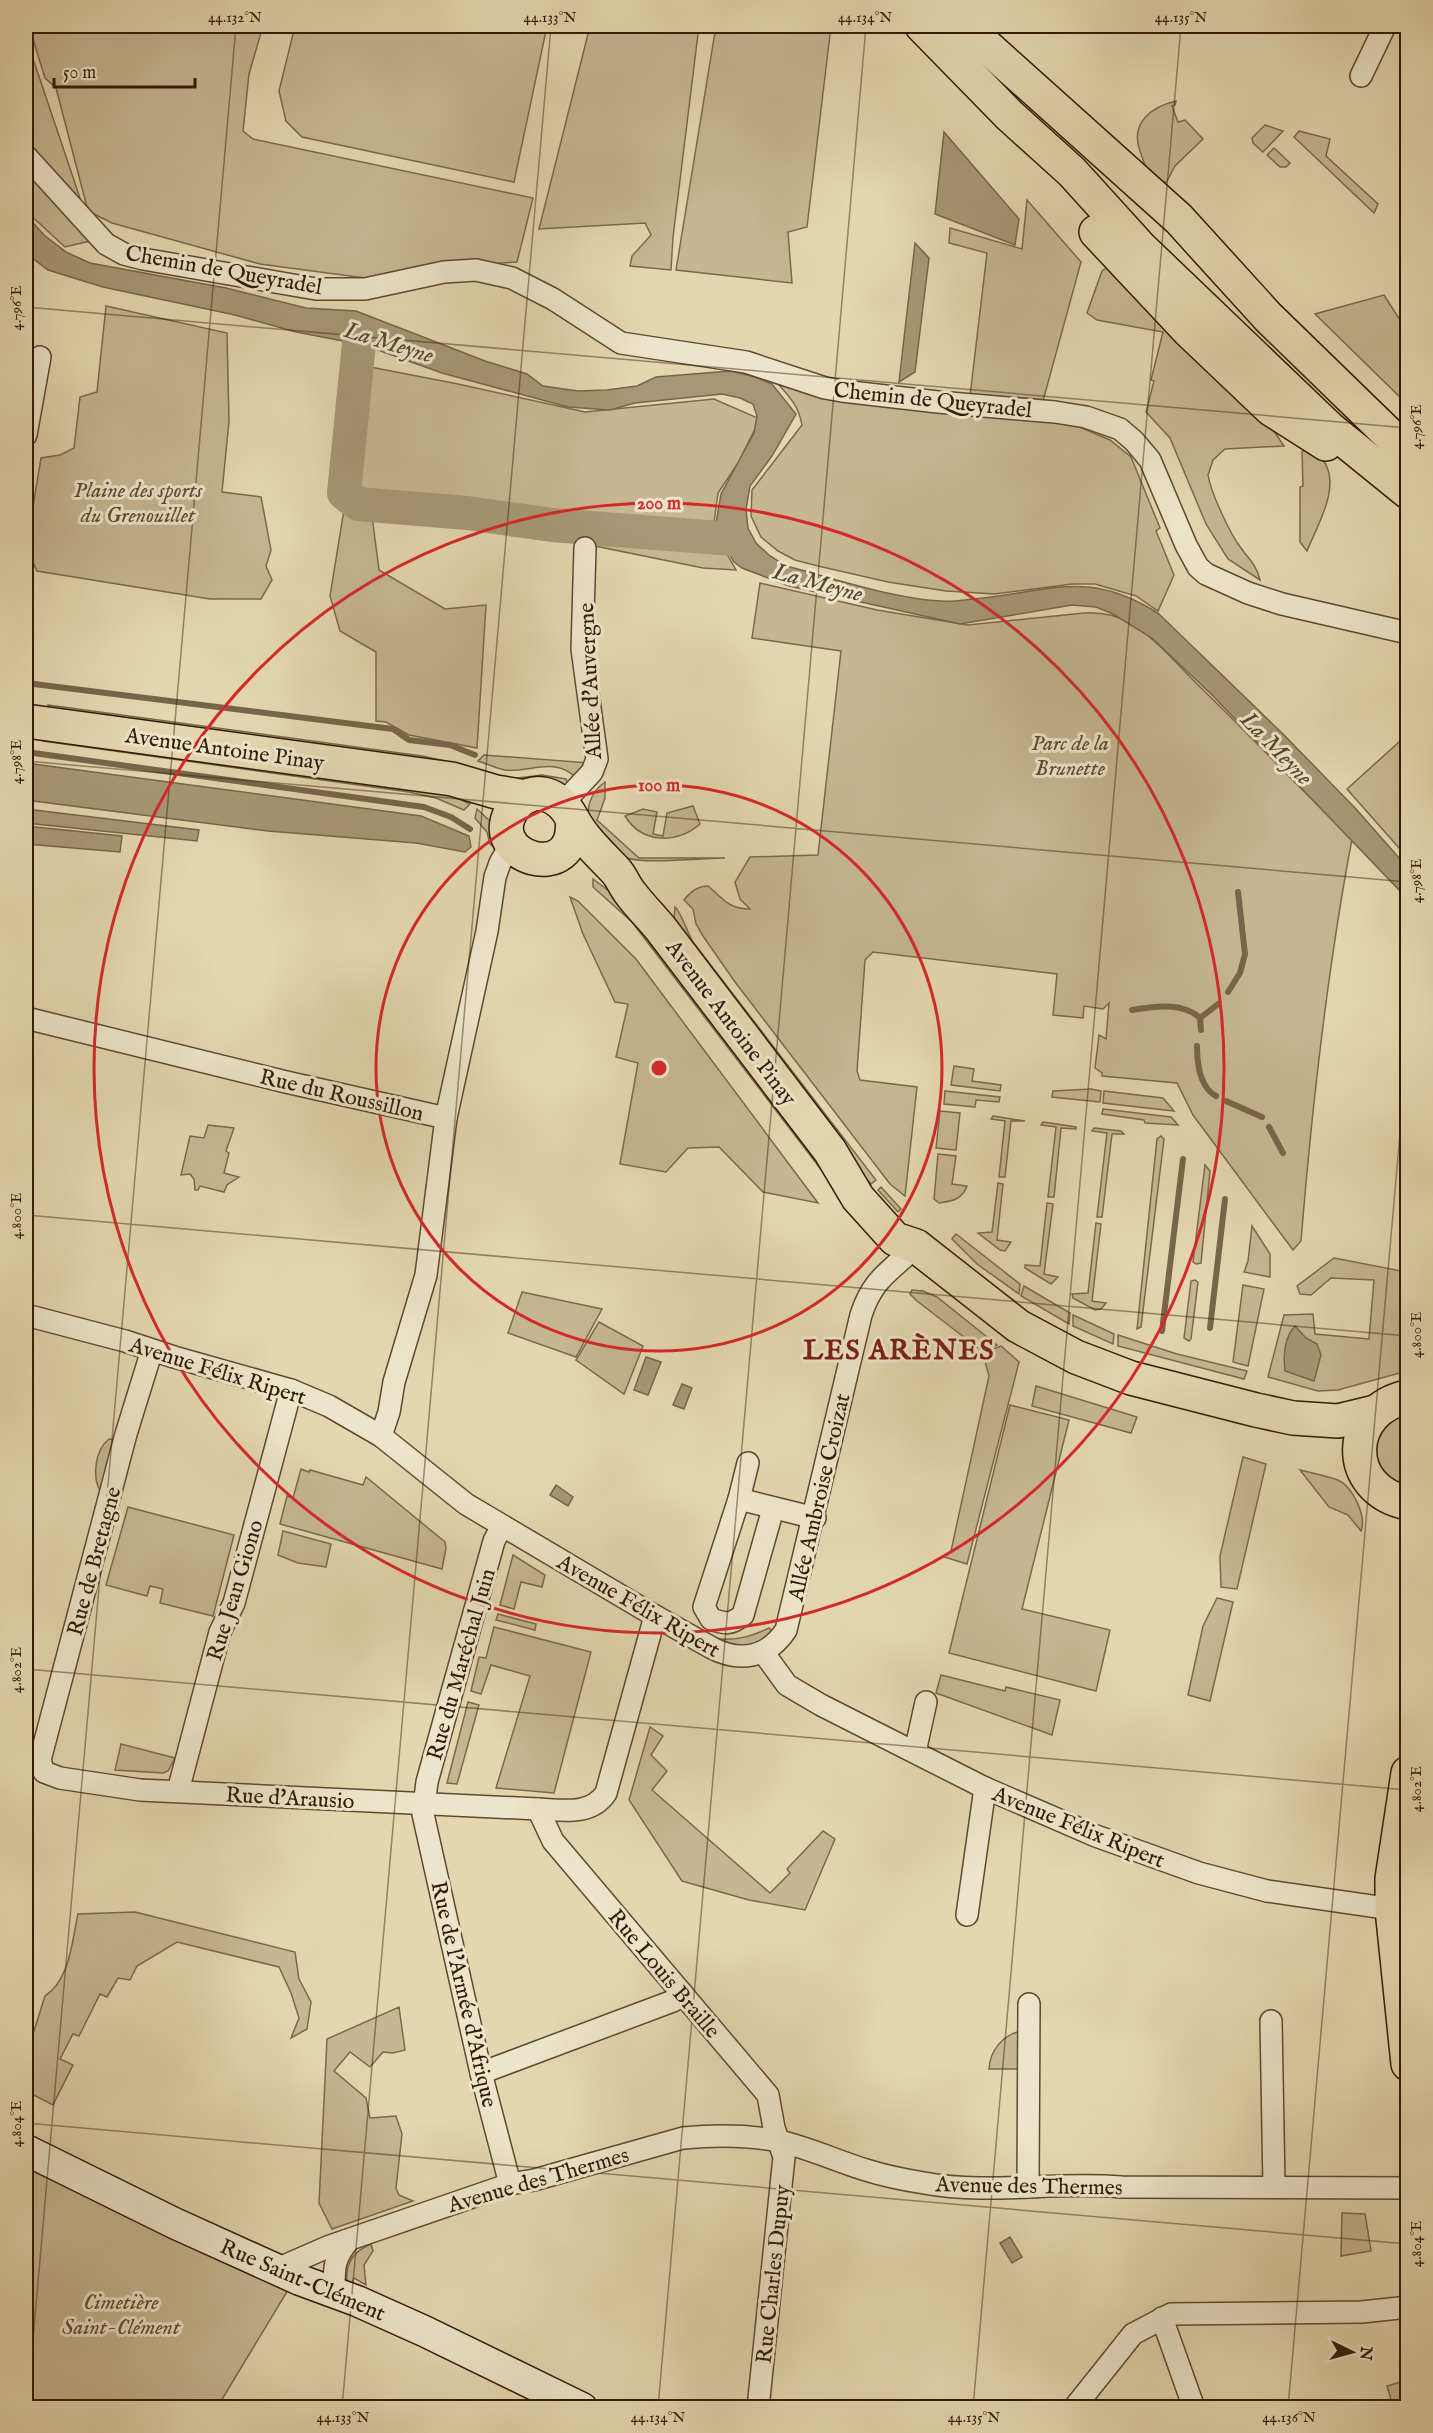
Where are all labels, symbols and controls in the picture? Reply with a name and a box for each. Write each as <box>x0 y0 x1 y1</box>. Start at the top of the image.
text: 44.132°N <box>208 8 262 27</box>
text: 44.133°N <box>524 8 576 27</box>
text: 44.134°N <box>838 8 892 27</box>
text: 44.135°N <box>1155 8 1207 27</box>
scale bar <box>54 51 195 89</box>
text: 50 m <box>63 62 96 85</box>
street label: Chemin de Queyradel <box>123 240 324 302</box>
text: 4.796°E <box>7 285 26 331</box>
water label: La Meyne <box>339 315 437 372</box>
street label: Chemin de Queyradel <box>832 377 1033 425</box>
text: 4.796°E <box>1407 404 1426 450</box>
park label: Plaine des sports du Grenouillet <box>74 477 203 530</box>
text: 200 m <box>637 493 681 516</box>
water label: La Meyne <box>768 556 866 610</box>
street label: Allée d'Auvergne <box>573 602 609 761</box>
water label: La Meyne <box>1232 705 1319 793</box>
street label: Avenue Antoine Pinay <box>122 722 326 778</box>
park label: Parc de la Brunette <box>1031 730 1109 783</box>
text: 4.798°E <box>7 740 26 784</box>
text: 100 m <box>638 775 680 798</box>
text: 4.798°E <box>1407 859 1426 903</box>
street label: Avenue Antoine Pinay <box>658 934 802 1112</box>
centre of rings <box>649 1058 669 1078</box>
street label: Rue du Roussillon <box>257 1063 427 1128</box>
text: 4.800°E <box>7 1193 26 1239</box>
text: 4.800°E <box>1407 1312 1426 1358</box>
street label: Avenue Félix Ripert <box>125 1331 310 1412</box>
district label: LES ARÈNES <box>803 1333 995 1369</box>
street label: Allée Ambroise Croizat <box>782 1390 858 1605</box>
street label: Rue de Bretagne <box>62 1484 128 1639</box>
street label: Rue Jean Giono <box>201 1516 271 1665</box>
street label: Avenue Félix Ripert <box>551 1548 725 1665</box>
street label: Rue du Maréchal Juin <box>421 1565 503 1764</box>
text: 4.802°E <box>7 1647 26 1693</box>
text: 4.802°E <box>1407 1766 1426 1812</box>
street label: Avenue Félix Ripert <box>987 1780 1169 1875</box>
street label: Rue d'Arausio <box>225 1782 355 1816</box>
street label: Rue de l'Armée d'Afrique <box>423 1878 503 2110</box>
street label: Rue Louis Braille <box>601 1904 726 2045</box>
text: 4.804°E <box>7 2101 26 2147</box>
street label: Avenue des Thermes <box>444 2142 632 2220</box>
street label: Avenue des Thermes <box>934 2171 1123 2203</box>
street label: Rue Charles Dupuy <box>751 2183 797 2365</box>
text: 4.804°E <box>1407 2221 1426 2267</box>
street label: Rue Saint-Clément <box>215 2233 390 2328</box>
park label: Cimetière Saint-Clément <box>62 2289 181 2342</box>
north arrow <box>1322 2322 1382 2382</box>
text: N <box>1354 2344 1376 2361</box>
text: 44.133°N <box>317 2408 369 2427</box>
text: 44.134°N <box>631 2408 685 2427</box>
text: 44.135°N <box>948 2408 1000 2427</box>
text: 44.136°N <box>1262 2408 1316 2427</box>

